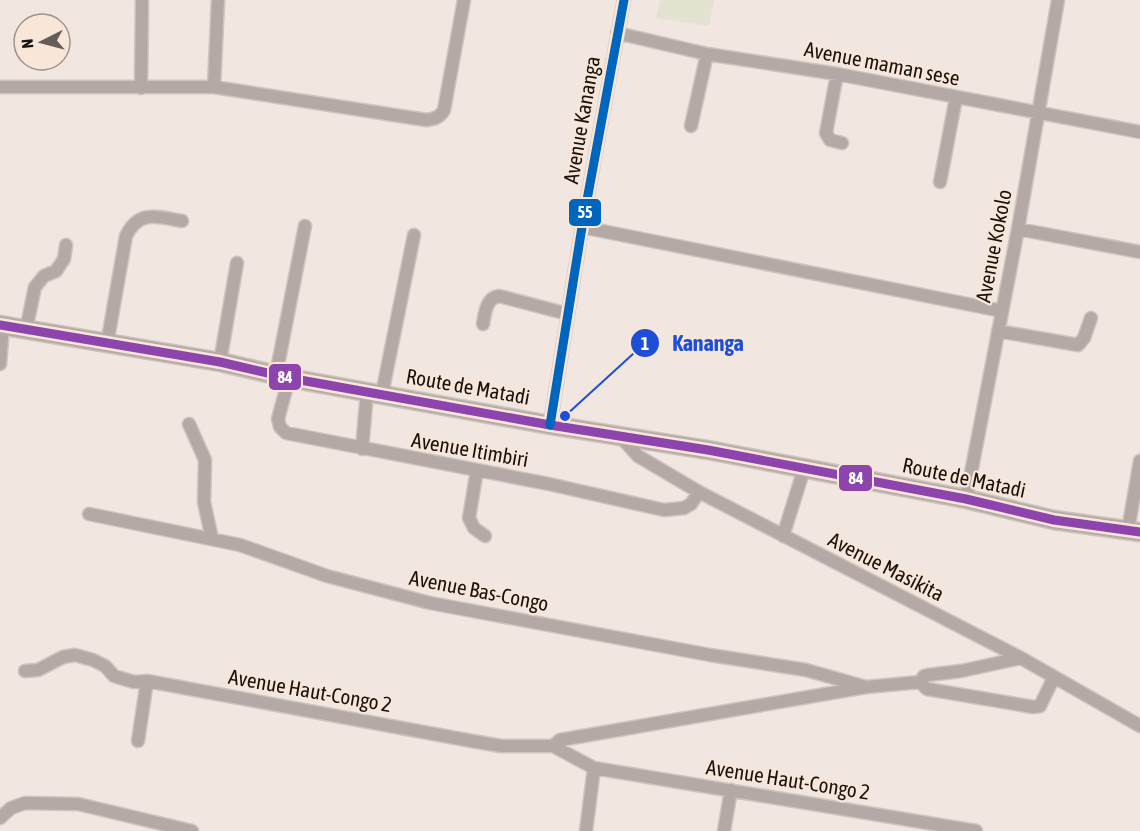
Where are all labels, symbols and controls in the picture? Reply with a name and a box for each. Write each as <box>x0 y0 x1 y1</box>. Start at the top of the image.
north arrow <box>12 12 72 72</box>
street label: Avenue maman sese <box>802 36 962 90</box>
text: N <box>18 38 37 49</box>
street label: Avenue Kananga <box>558 54 604 186</box>
street label: Avenue Kokolo <box>970 187 1016 304</box>
line badge: 55 <box>568 198 602 227</box>
text: 55 <box>577 203 593 221</box>
callout: Kananga <box>630 323 756 363</box>
text: Kananga <box>672 330 744 356</box>
text: 1 <box>641 333 649 354</box>
line badge: 84 <box>268 363 302 391</box>
street label: Route de Matadi <box>404 363 532 409</box>
text: 84 <box>277 368 293 386</box>
street label: Avenue Itimbiri <box>410 427 530 471</box>
street label: Route de Matadi <box>900 452 1028 502</box>
line badge: 84 <box>838 464 873 492</box>
text: 84 <box>848 469 864 487</box>
street label: Avenue Masikita <box>825 527 948 605</box>
street label: Avenue Bas-Congo <box>408 565 551 615</box>
street label: Avenue Haut-Congo 2 <box>227 664 394 716</box>
street label: Avenue Haut-Congo 2 <box>705 754 872 804</box>

